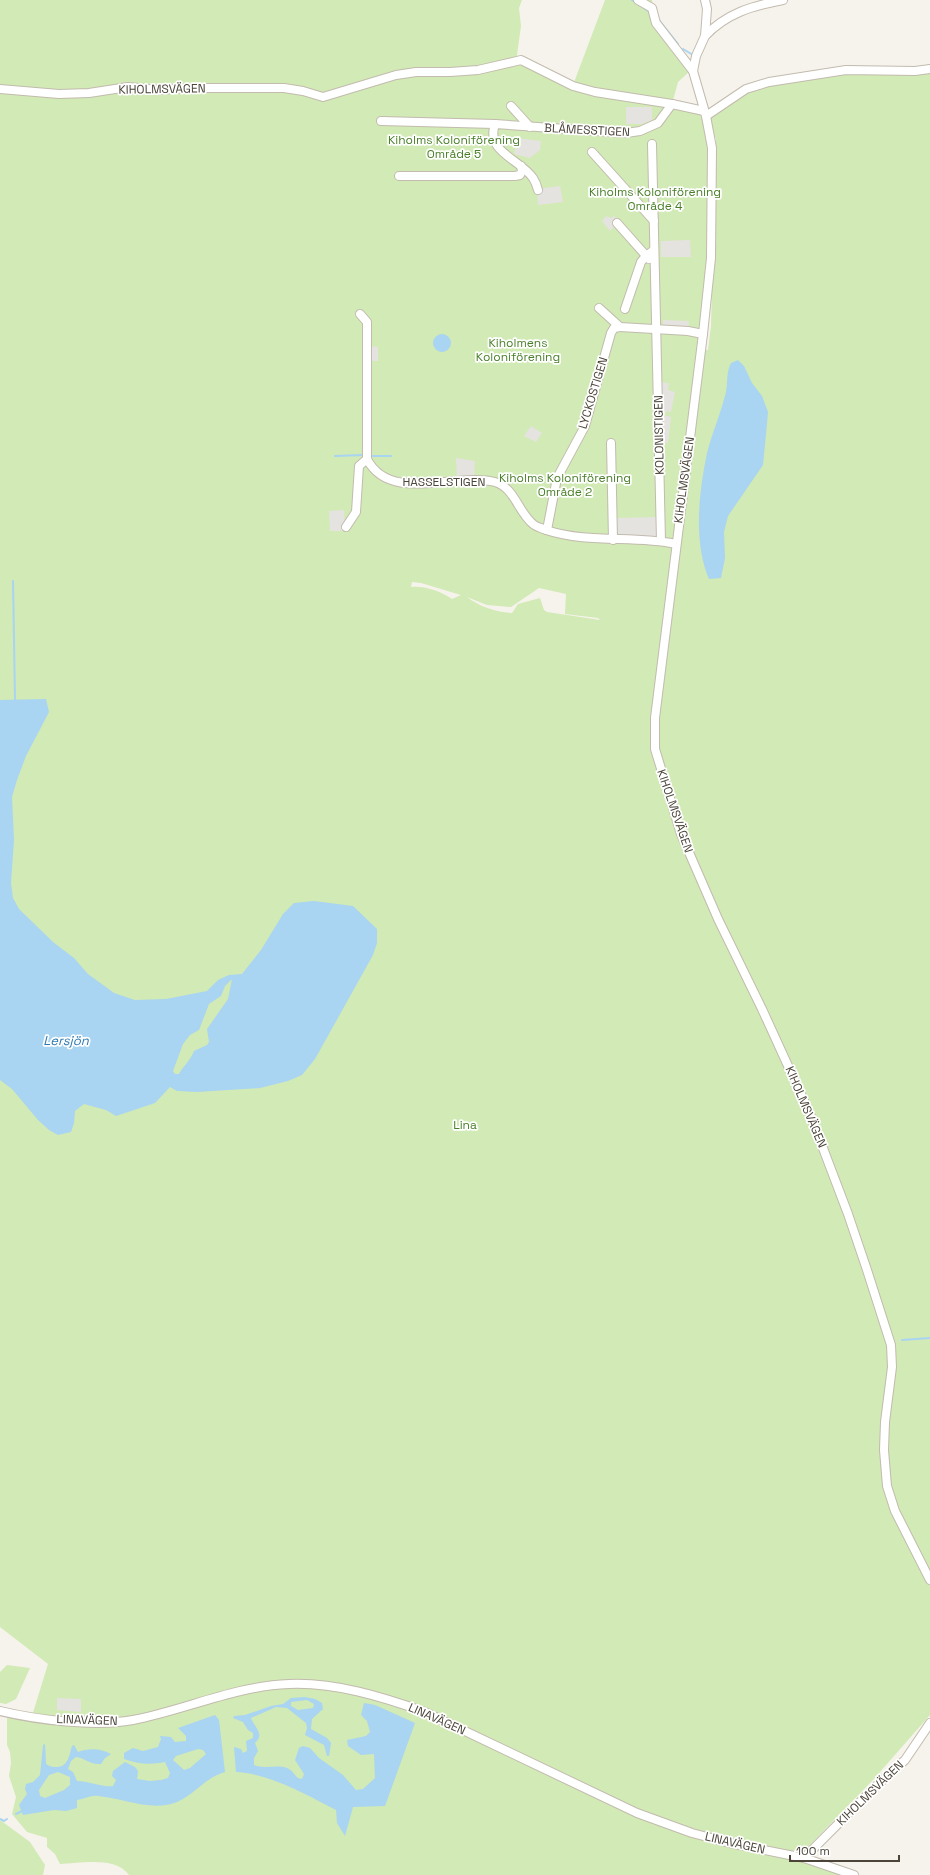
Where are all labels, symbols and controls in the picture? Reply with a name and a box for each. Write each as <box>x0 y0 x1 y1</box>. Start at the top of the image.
street label: KIHOLMSVÄGEN <box>118 80 206 98</box>
street label: BLÅMESSTIGEN <box>544 120 630 140</box>
park label: Kiholms Koloniförening Område 5 <box>388 132 520 162</box>
park label: Kiholms Koloniförening Område 4 <box>589 184 721 214</box>
park label: Kiholmens Koloniförening <box>476 335 560 365</box>
street label: LYCKOSTIGEN <box>574 355 612 431</box>
street label: KOLONISTIGEN <box>650 395 668 475</box>
street label: KIHOLMSVÄGEN <box>670 436 698 524</box>
park label: Kiholms Koloniförening Område 2 <box>499 470 631 500</box>
street label: HASSELSTIGEN <box>402 474 486 490</box>
street label: KIHOLMSVÄGEN <box>653 767 697 855</box>
water label: Lersjön <box>43 1032 90 1049</box>
street label: KIHOLMSVÄGEN <box>782 1064 830 1150</box>
park label: Lina <box>453 1117 477 1133</box>
street label: LINAVÄGEN <box>406 1699 468 1739</box>
street label: LINAVÄGEN <box>56 1711 118 1729</box>
street label: KIHOLMSVÄGEN <box>833 1757 907 1829</box>
street label: LINAVÄGEN <box>703 1828 767 1858</box>
scale bar <box>790 1837 899 1863</box>
text: 100 m <box>796 1843 830 1859</box>

